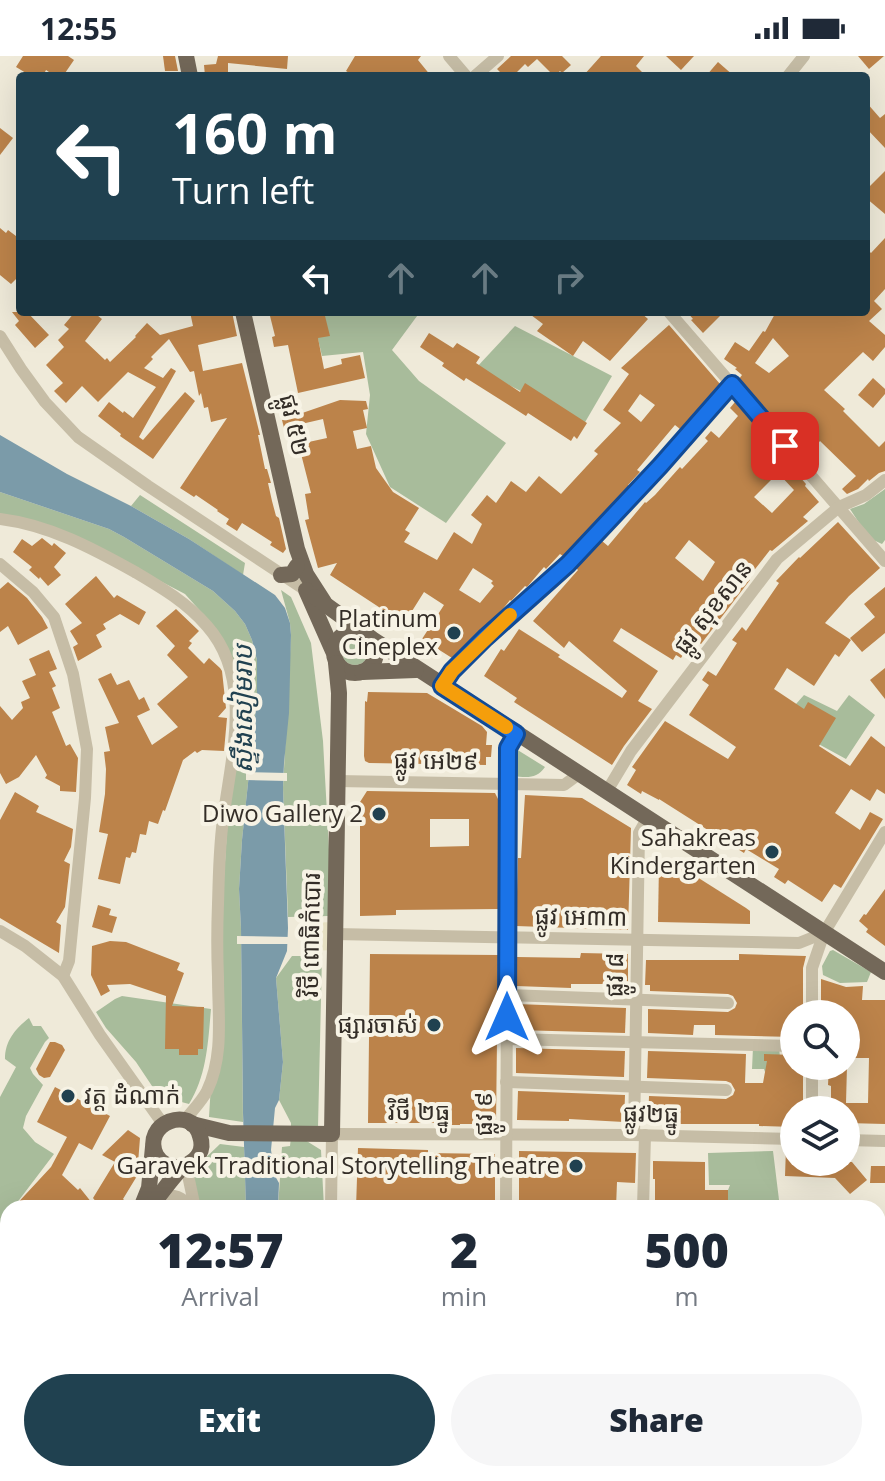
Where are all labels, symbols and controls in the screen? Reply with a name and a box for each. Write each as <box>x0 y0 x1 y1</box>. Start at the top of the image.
text: 12:55 <box>40 8 117 49</box>
text: 160 m <box>172 94 338 170</box>
icon: left <box>40 104 144 208</box>
text: Turn left <box>172 166 314 215</box>
icon: left <box>295 256 339 300</box>
icon: ahead <box>379 256 423 300</box>
icon: ahead <box>463 256 507 300</box>
icon: right <box>547 256 591 300</box>
street label: ផ្លូវ ៥២ <box>265 390 319 460</box>
pin <box>751 412 819 480</box>
icon: arrive <box>763 424 807 468</box>
street label: ផ្លូវ សុខសាន <box>665 552 765 664</box>
place label: Platinum Cineplex <box>338 601 438 662</box>
marker: Platinum Cineplex <box>445 624 463 642</box>
water label: ស្ទឹងសៀមរាប <box>224 642 260 773</box>
street label: ផ្លូវ អេ២៩ <box>393 742 479 784</box>
place label: Diwo Gallery 2 <box>202 796 363 829</box>
marker: Diwo Gallery 2 <box>370 805 388 823</box>
place label: Sahakreas Kindergarten <box>610 820 756 881</box>
marker: Sahakreas Kindergarten <box>763 843 781 861</box>
street label: វិថី ពោធិកំបោរ <box>292 872 327 998</box>
street label: ផ្លូវ អេ៣៣ <box>534 898 628 940</box>
street label: ផ្លូវ ៨ <box>597 952 637 998</box>
position arrow <box>465 975 549 1059</box>
map controls <box>780 1000 860 1176</box>
button: search <box>780 1000 860 1080</box>
place label: ផ្សារចាស់ <box>337 1007 418 1040</box>
marker: ផ្សារចាស់ <box>425 1016 443 1034</box>
place label: វត្ត ដំំណាក់ <box>84 1078 180 1111</box>
marker: វត្ត ដំំណាក់ <box>59 1087 77 1105</box>
street label: ផ្លូវ ៩ <box>466 1092 506 1136</box>
street label: វិថី ២ធ្នូ <box>387 1094 450 1134</box>
street label: ផ្លូវ២ធ្នូ <box>622 1096 679 1137</box>
button: layers <box>780 1096 860 1176</box>
place label: Garavek Traditional Storytelling Theatre <box>116 1148 560 1181</box>
marker: Garavek Traditional Storytelling Theatre <box>567 1157 585 1175</box>
text: 12:57 <box>157 1217 284 1282</box>
text: 2 <box>450 1217 478 1282</box>
text: 500 <box>644 1217 729 1282</box>
text: Arrival <box>181 1278 259 1314</box>
text: min <box>441 1278 487 1314</box>
text: m <box>675 1278 699 1314</box>
button: Exit <box>24 1374 435 1466</box>
button: Share <box>451 1374 862 1466</box>

